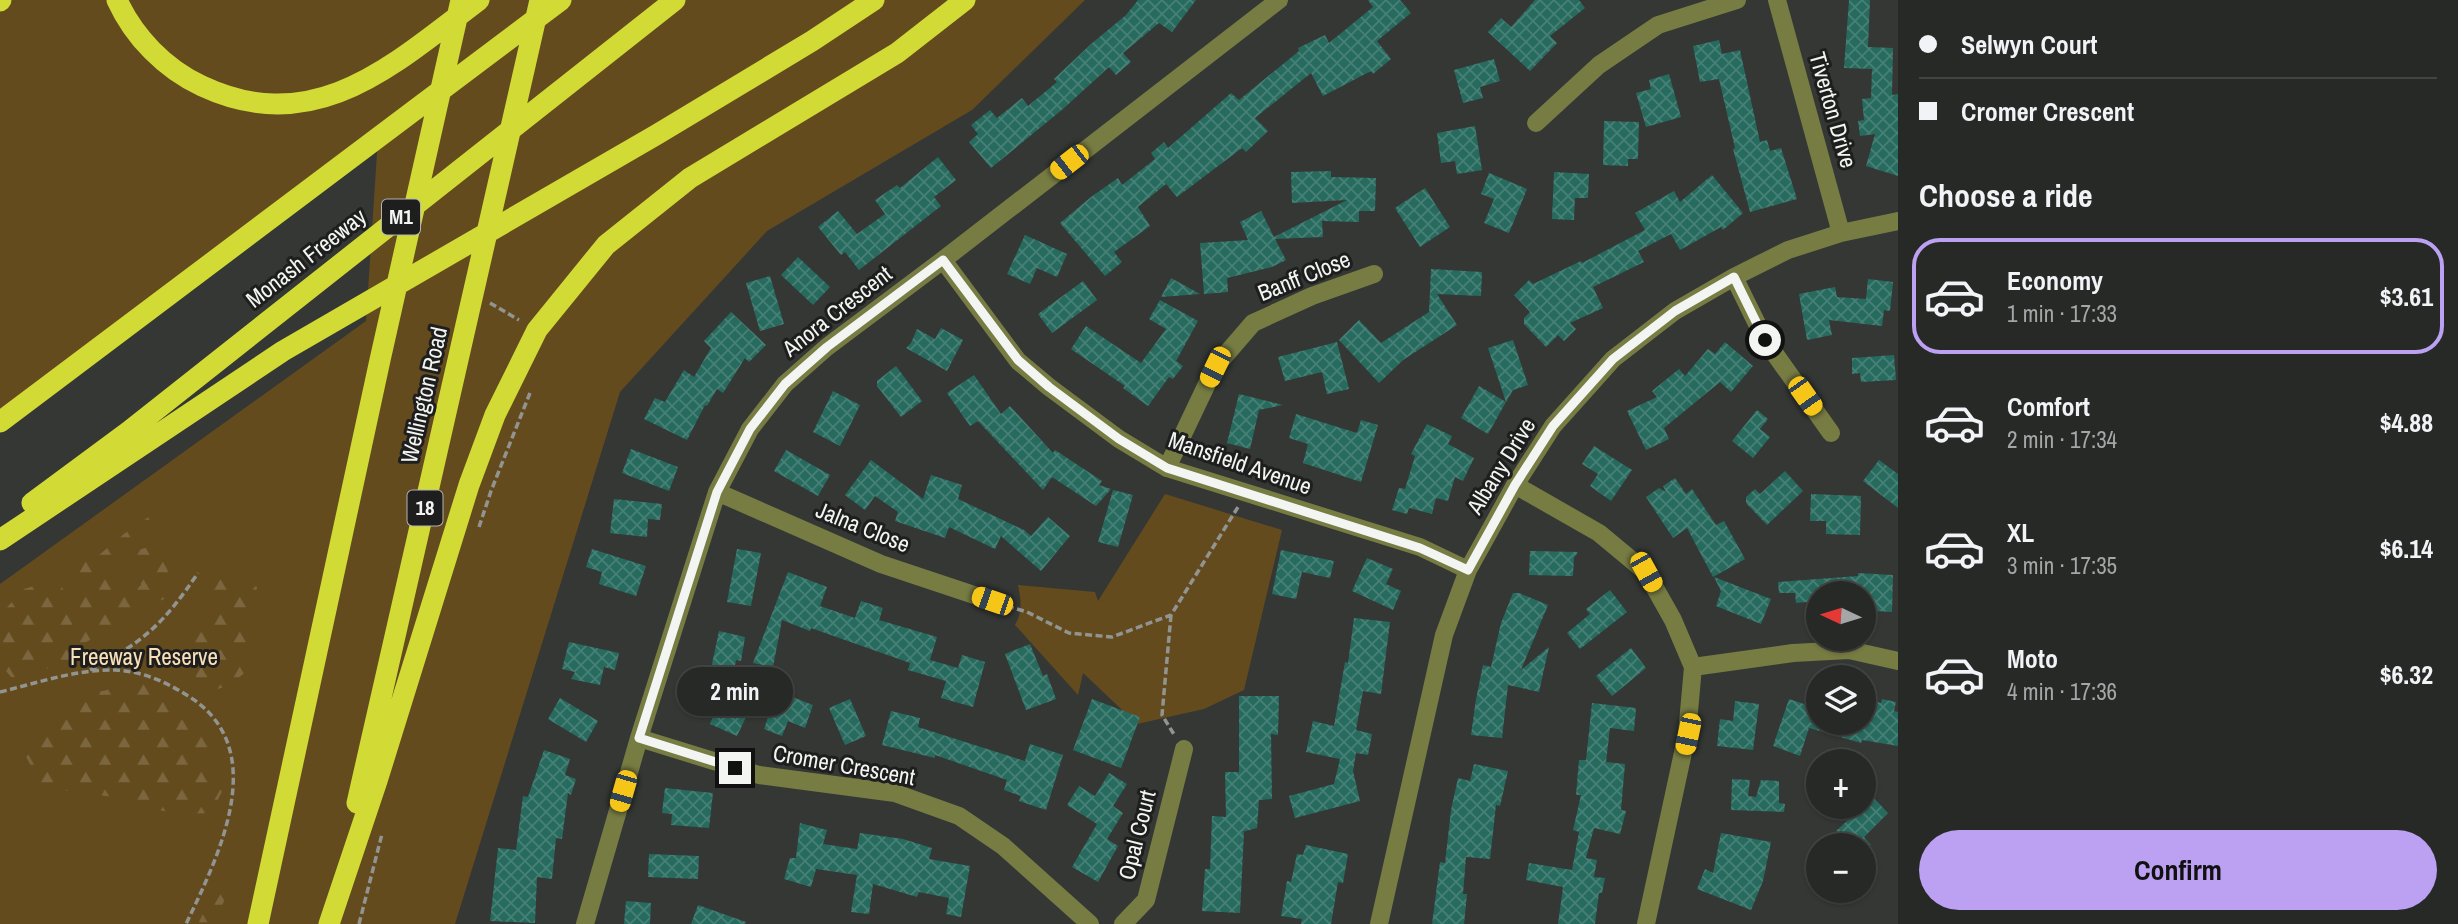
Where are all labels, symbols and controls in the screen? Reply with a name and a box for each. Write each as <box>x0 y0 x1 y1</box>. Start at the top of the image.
text: Selwyn Court <box>1961 27 2097 62</box>
street label: Tiverton Drive <box>1802 48 1865 171</box>
text: Cromer Crescent <box>1961 94 2134 129</box>
car <box>1046 141 1093 183</box>
text: Choose a ride <box>1919 174 2093 217</box>
road number: M1 <box>382 200 420 234</box>
street label: Monash Freeway <box>239 201 373 314</box>
street label: Banff Close <box>1253 243 1355 308</box>
street label: Anora Crescent <box>775 258 898 364</box>
text: Economy <box>2007 263 2103 298</box>
icon: car <box>1923 265 1986 328</box>
text: $3.61 <box>2380 279 2433 314</box>
text: 1 min · 17:33 <box>2007 298 2117 329</box>
street label: Wellington Road <box>393 324 454 466</box>
route start <box>1749 324 1781 356</box>
car <box>1197 344 1234 390</box>
car <box>1785 373 1826 419</box>
text: Comfort <box>2007 389 2090 424</box>
icon: car <box>1923 391 1986 454</box>
text: $4.88 <box>2380 405 2433 440</box>
street label: Albany Drive <box>1458 412 1542 521</box>
street label: Mansfield Avenue <box>1164 424 1316 502</box>
text: 2 min · 17:34 <box>2007 424 2117 455</box>
road number: 18 <box>408 490 442 526</box>
street label: Jalna Close <box>812 494 915 559</box>
text: XL <box>2007 515 2034 550</box>
icon: car <box>1923 517 1986 580</box>
text: $6.14 <box>2380 531 2433 566</box>
car <box>1627 549 1666 595</box>
text: 3 min · 17:35 <box>2007 550 2117 581</box>
north arrow <box>1806 581 1876 651</box>
map controls <box>1806 581 1876 903</box>
car <box>969 584 1016 618</box>
park label: Freeway Reserve <box>70 641 218 672</box>
text: Moto <box>2007 641 2058 676</box>
icon: car <box>1923 643 1986 706</box>
text: $6.32 <box>2380 657 2433 692</box>
button: layers <box>1806 665 1876 735</box>
callout: 2 min <box>677 666 793 716</box>
text: 2 min <box>710 676 760 707</box>
text: 4 min · 17:36 <box>2007 676 2117 707</box>
car <box>1674 711 1703 757</box>
street label: Cromer Crescent <box>771 737 917 792</box>
button: + <box>1806 749 1876 819</box>
route end <box>719 752 751 784</box>
car <box>608 768 639 814</box>
street label: Opal Court <box>1110 787 1163 883</box>
button: Confirm <box>1919 830 2437 910</box>
button: − <box>1806 833 1876 903</box>

